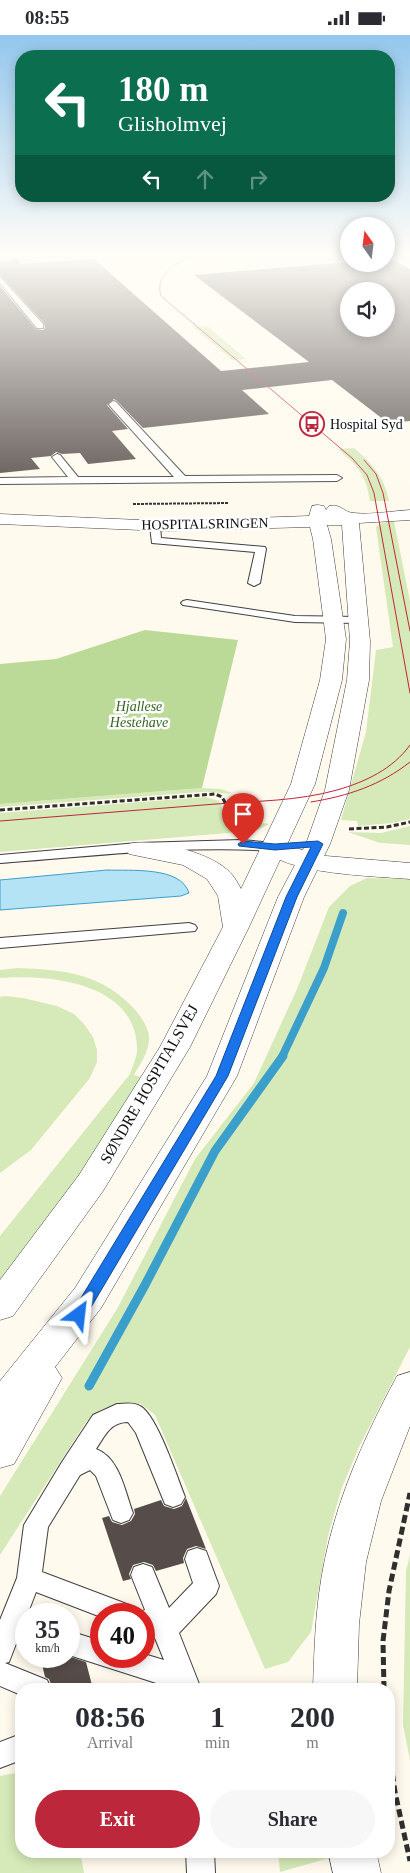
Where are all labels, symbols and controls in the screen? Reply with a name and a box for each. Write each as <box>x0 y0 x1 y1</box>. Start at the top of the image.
text: 08:55 <box>25 7 69 28</box>
icon: left <box>35 70 100 135</box>
text: 180 m <box>118 70 208 109</box>
text: Glisholmvej <box>118 111 227 136</box>
icon: left <box>138 165 166 193</box>
icon: ahead <box>191 165 219 193</box>
icon: right <box>244 165 272 193</box>
north arrow <box>340 217 395 273</box>
map controls <box>340 217 395 337</box>
button: sound <box>340 282 395 337</box>
bus stop icon: Hospital Syd <box>299 411 325 437</box>
place label: Hospital Syd <box>330 417 403 432</box>
street label: HOSPITALSRINGEN <box>141 515 269 533</box>
park label: Hjallese Hestehave <box>109 699 168 730</box>
pin <box>222 793 264 844</box>
icon: arrive <box>229 800 257 828</box>
street label: SØNDRE HOSPITALSVEJ <box>97 1002 201 1166</box>
position arrow <box>52 1288 104 1340</box>
speed limit sign: 40 <box>90 1603 155 1668</box>
text: 35 <box>35 1616 60 1643</box>
text: km/h <box>35 1641 60 1655</box>
text: 08:56 <box>75 1700 145 1733</box>
text: 1 <box>210 1700 225 1733</box>
text: 200 <box>290 1700 335 1733</box>
text: Arrival <box>87 1734 133 1751</box>
text: min <box>205 1734 230 1751</box>
text: m <box>306 1734 319 1751</box>
button: Exit <box>35 1790 200 1848</box>
button: Share <box>210 1790 375 1848</box>

